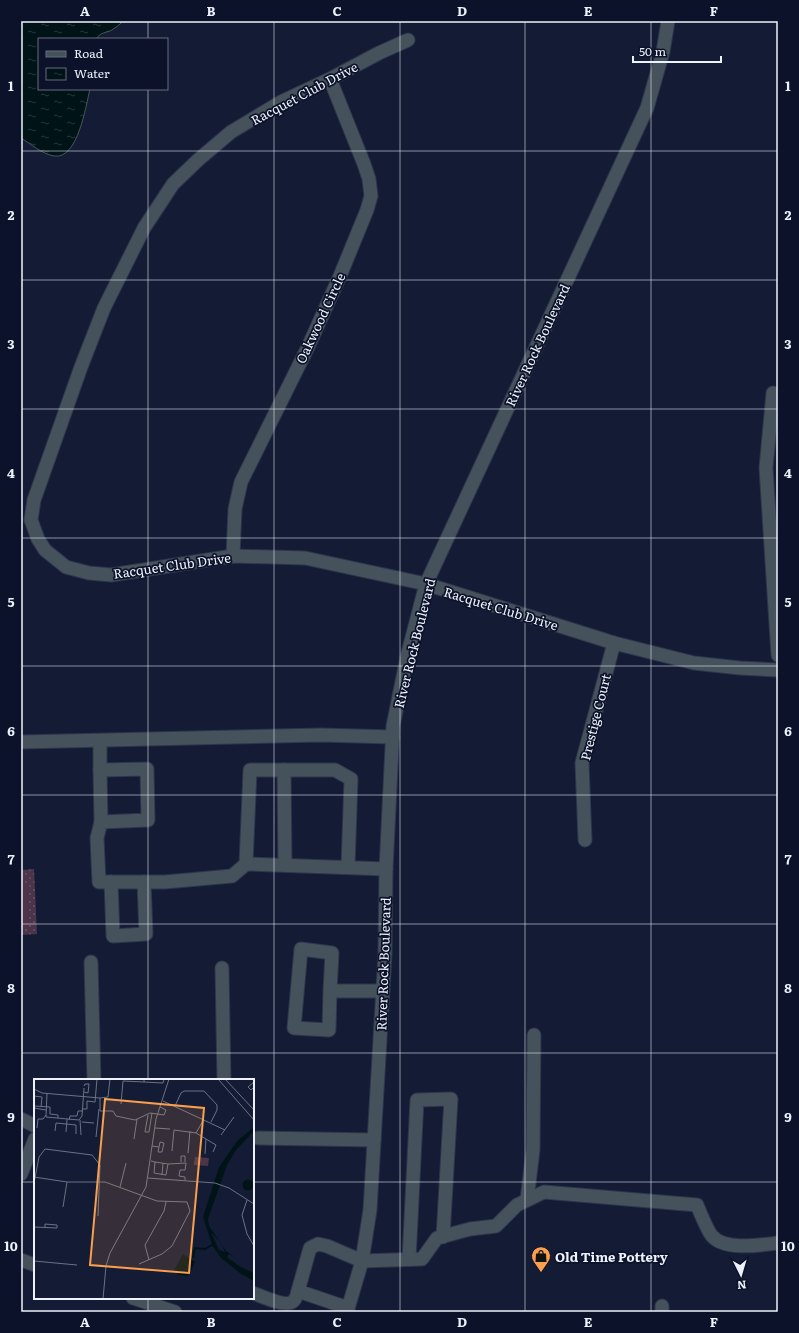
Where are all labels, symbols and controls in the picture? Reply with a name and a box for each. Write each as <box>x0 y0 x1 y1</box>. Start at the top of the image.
text: A <box>80 1 90 20</box>
text: B <box>207 1 216 20</box>
text: C <box>332 1 342 20</box>
text: D <box>457 1 467 20</box>
text: E <box>584 1 593 20</box>
text: F <box>710 1 718 20</box>
legend <box>38 38 168 90</box>
scale bar <box>633 38 721 64</box>
text: 50 m <box>639 42 666 60</box>
text: Road <box>74 44 104 62</box>
street label: Racquet Club Drive <box>247 57 361 129</box>
text: Water <box>74 64 110 82</box>
text: 1 <box>8 76 14 95</box>
text: 1 <box>785 76 791 95</box>
text: 2 <box>8 205 15 224</box>
text: 2 <box>785 205 792 224</box>
street label: Oakwood Circle <box>291 269 349 367</box>
street label: River Rock Boulevard <box>500 281 574 409</box>
text: 3 <box>7 334 15 353</box>
text: 3 <box>784 334 792 353</box>
text: 4 <box>7 463 15 482</box>
text: 4 <box>784 463 792 482</box>
street label: Racquet Club Drive <box>112 547 232 583</box>
street label: River Rock Boulevard <box>389 576 439 710</box>
street label: Racquet Club Drive <box>441 582 561 635</box>
text: 5 <box>7 592 15 611</box>
text: 5 <box>784 592 792 611</box>
street label: Prestige Court <box>575 671 615 762</box>
text: 6 <box>7 721 15 740</box>
text: 6 <box>784 721 792 740</box>
text: 7 <box>7 849 15 868</box>
text: 7 <box>784 849 792 868</box>
street label: River Rock Boulevard <box>371 897 395 1031</box>
text: 8 <box>7 978 15 997</box>
text: 8 <box>784 978 792 997</box>
inset map <box>34 1079 254 1299</box>
text: 9 <box>7 1107 15 1126</box>
text: 9 <box>784 1107 792 1126</box>
text: 10 <box>4 1236 18 1255</box>
text: 10 <box>781 1236 795 1255</box>
shop icon: Old Time Pottery <box>530 1245 552 1273</box>
place label: Old Time Pottery <box>555 1247 668 1266</box>
north arrow <box>721 1255 761 1295</box>
text: N <box>737 1278 747 1294</box>
text: A <box>80 1312 90 1331</box>
text: B <box>207 1312 216 1331</box>
text: C <box>332 1312 342 1331</box>
text: D <box>457 1312 467 1331</box>
text: E <box>584 1312 593 1331</box>
text: F <box>710 1312 718 1331</box>

